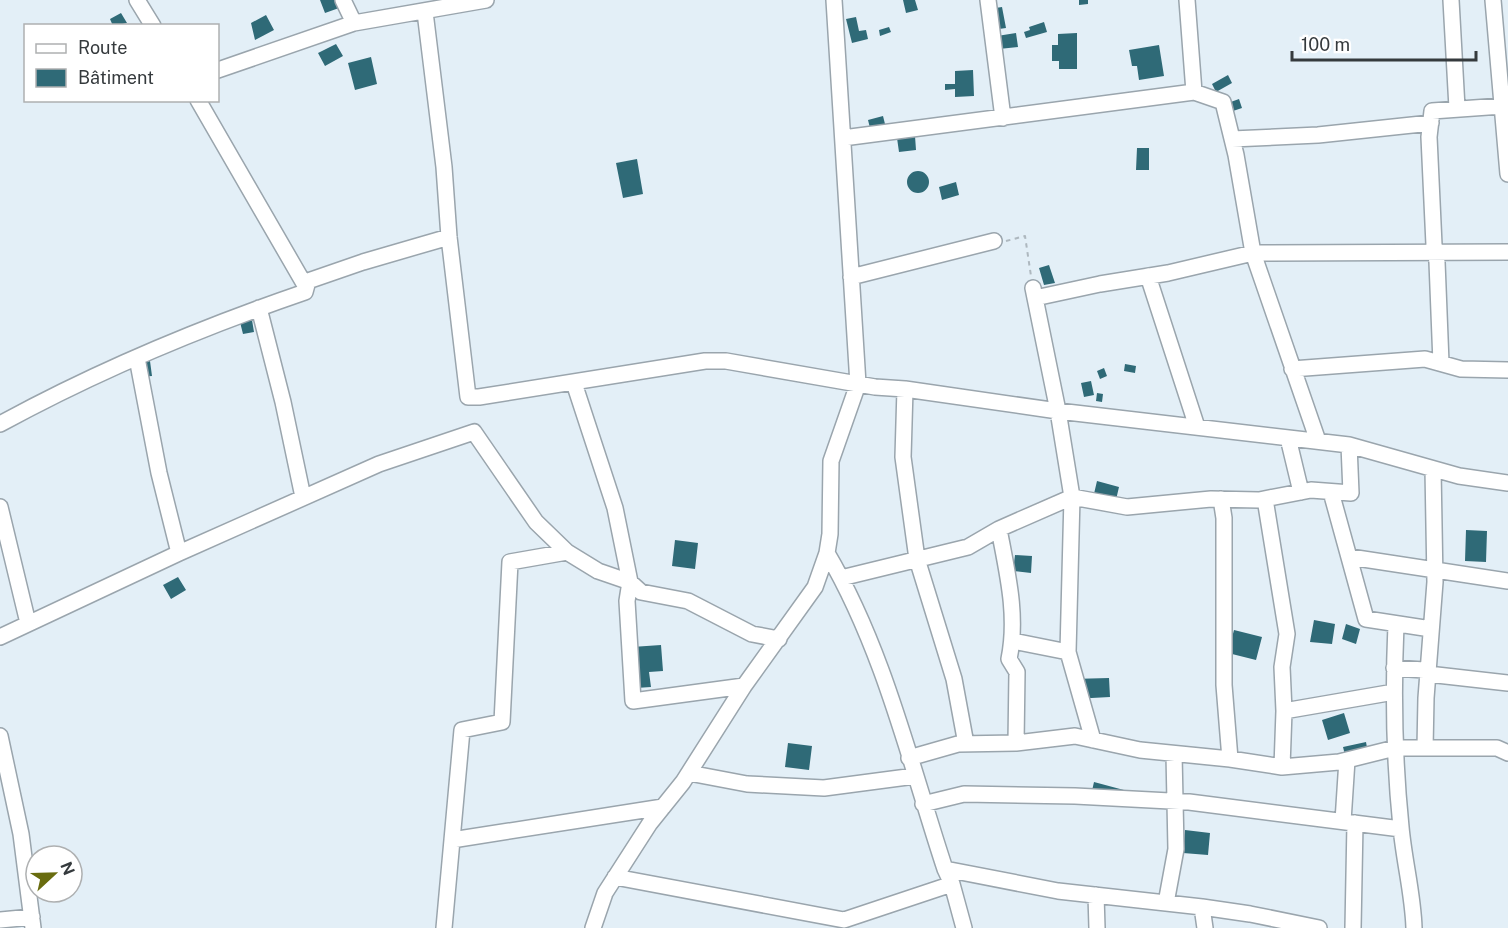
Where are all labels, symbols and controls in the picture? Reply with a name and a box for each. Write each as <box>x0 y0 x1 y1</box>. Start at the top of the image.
legend <box>24 24 219 102</box>
scale bar <box>1292 24 1476 62</box>
text: 100 m <box>1301 34 1350 55</box>
text: Route <box>78 37 127 58</box>
text: Bâtiment <box>78 67 154 88</box>
north arrow <box>24 844 84 904</box>
text: N <box>56 859 79 878</box>

